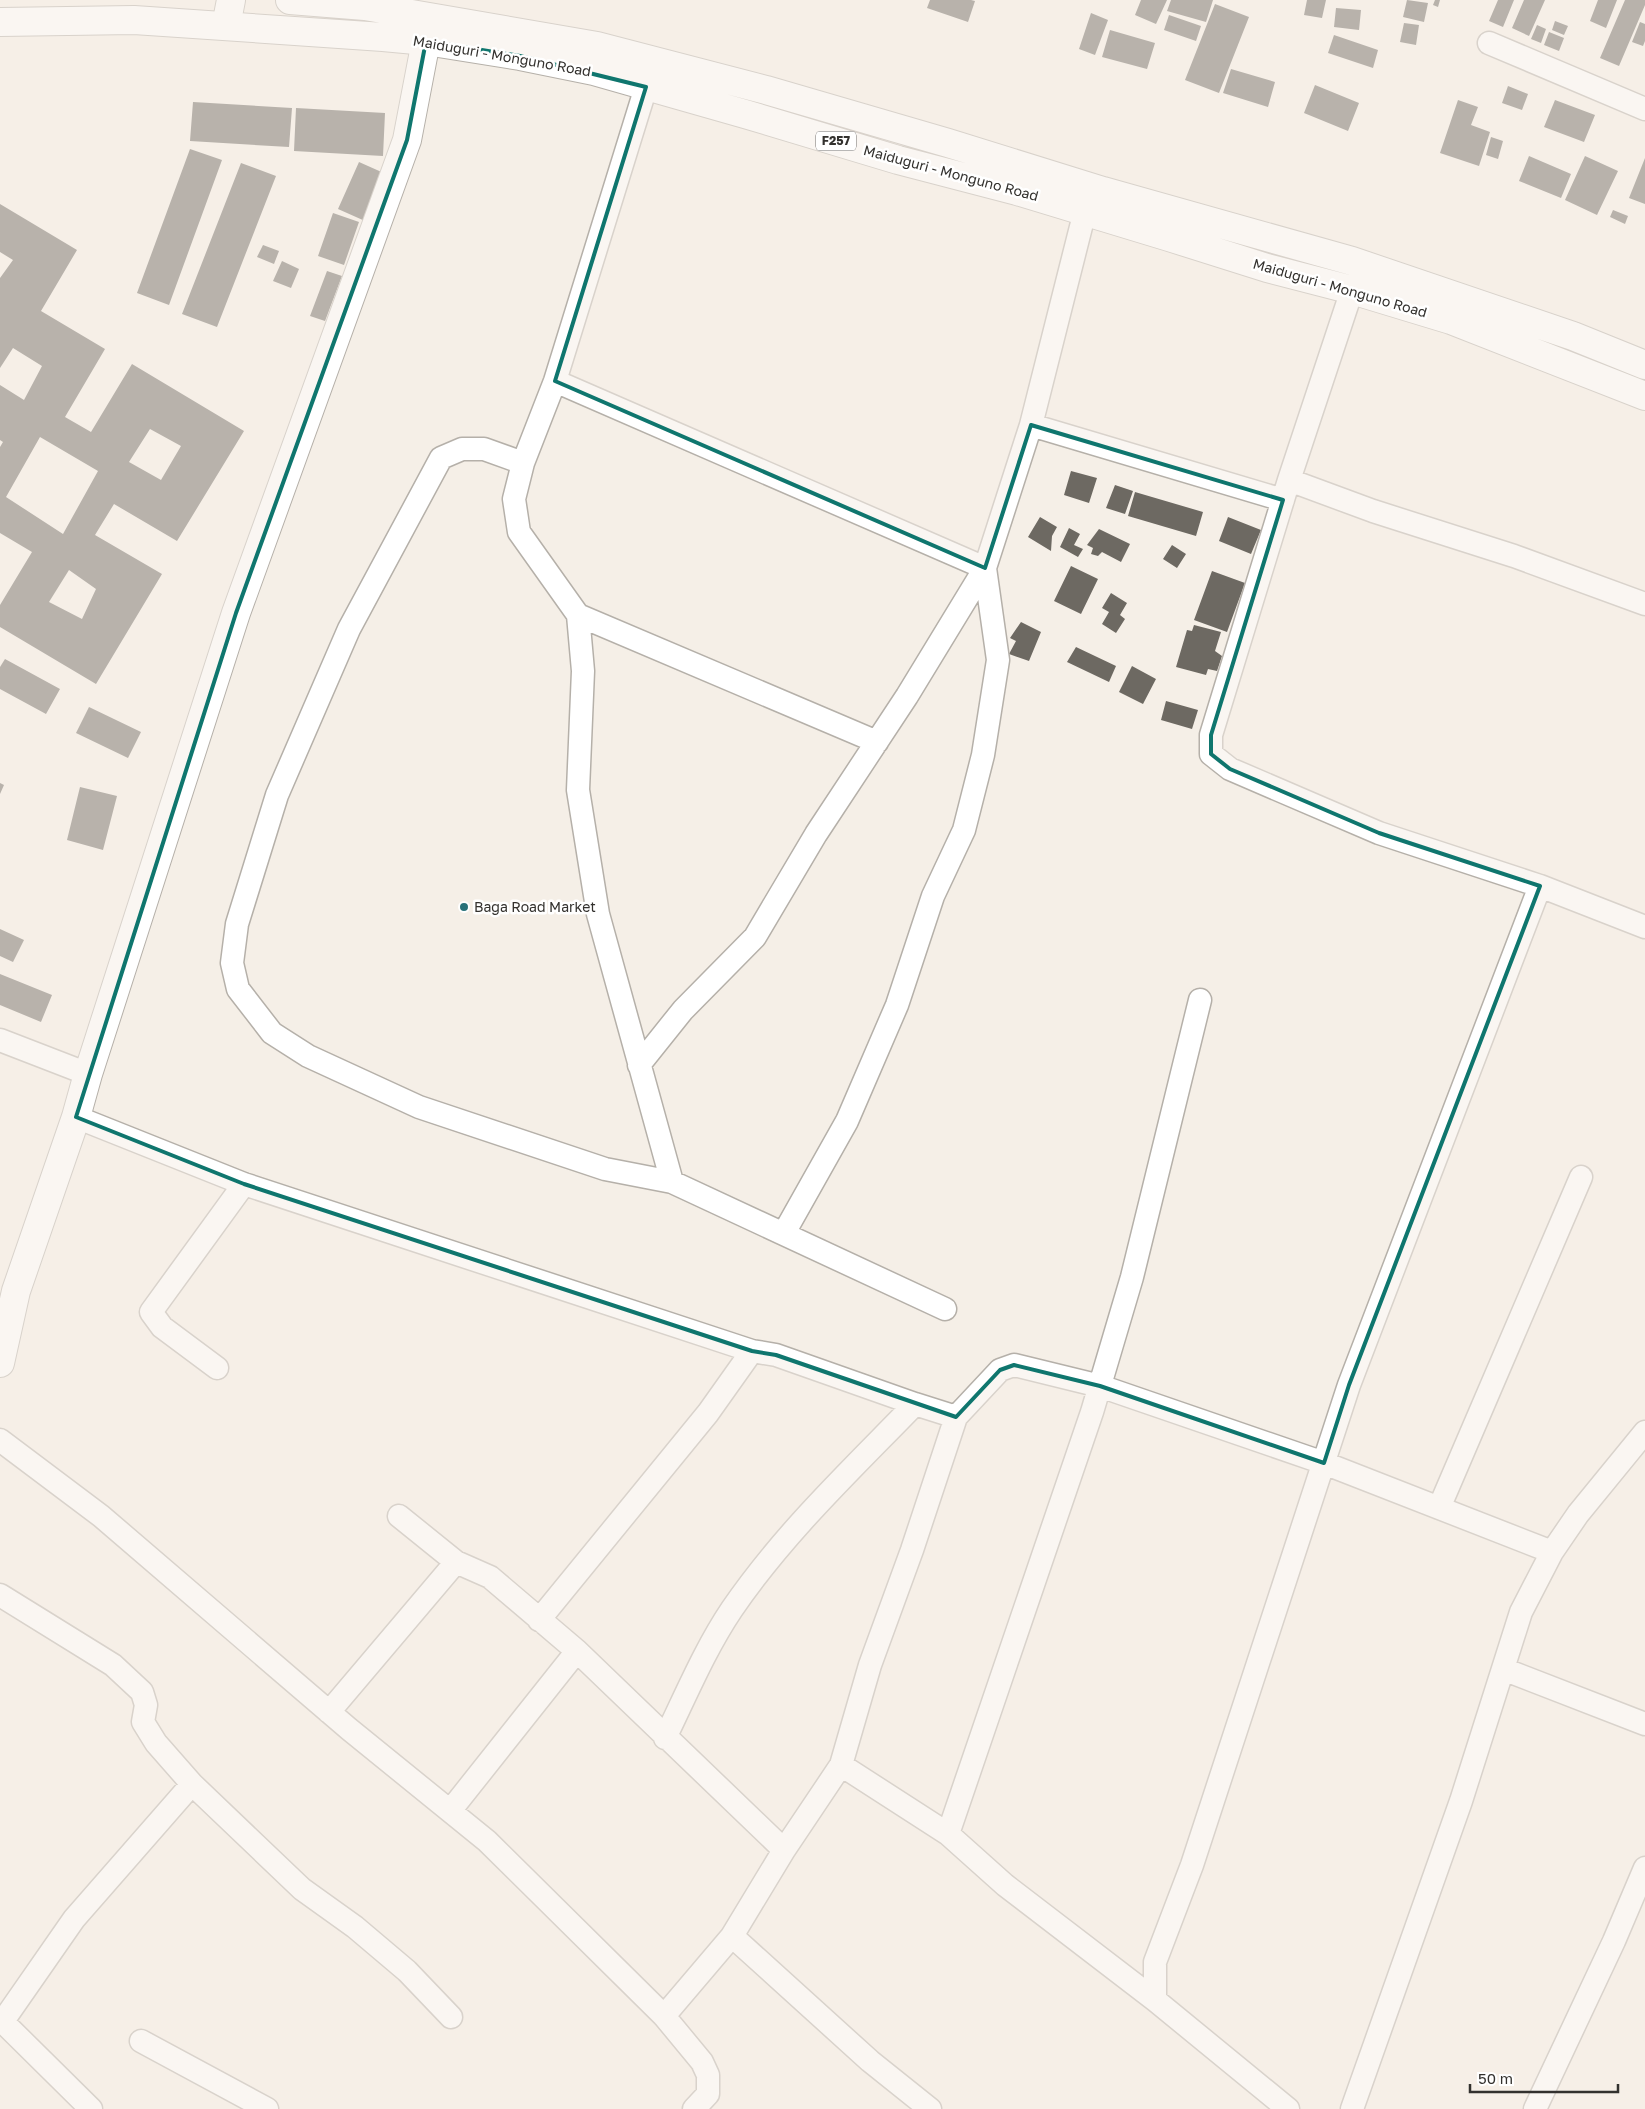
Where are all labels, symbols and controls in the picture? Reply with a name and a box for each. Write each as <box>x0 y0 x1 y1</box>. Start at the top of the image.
street label: Maiduguri - Monguno Road <box>412 31 592 80</box>
road number: F257 <box>816 132 856 150</box>
street label: Maiduguri - Monguno Road <box>862 141 1040 204</box>
street label: Maiduguri - Monguno Road <box>1251 254 1429 321</box>
place label: Baga Road Market <box>474 898 596 915</box>
marker: Baga Road Market <box>458 901 470 913</box>
scale bar <box>1470 2062 1618 2094</box>
text: 50 m <box>1478 2069 1513 2087</box>

